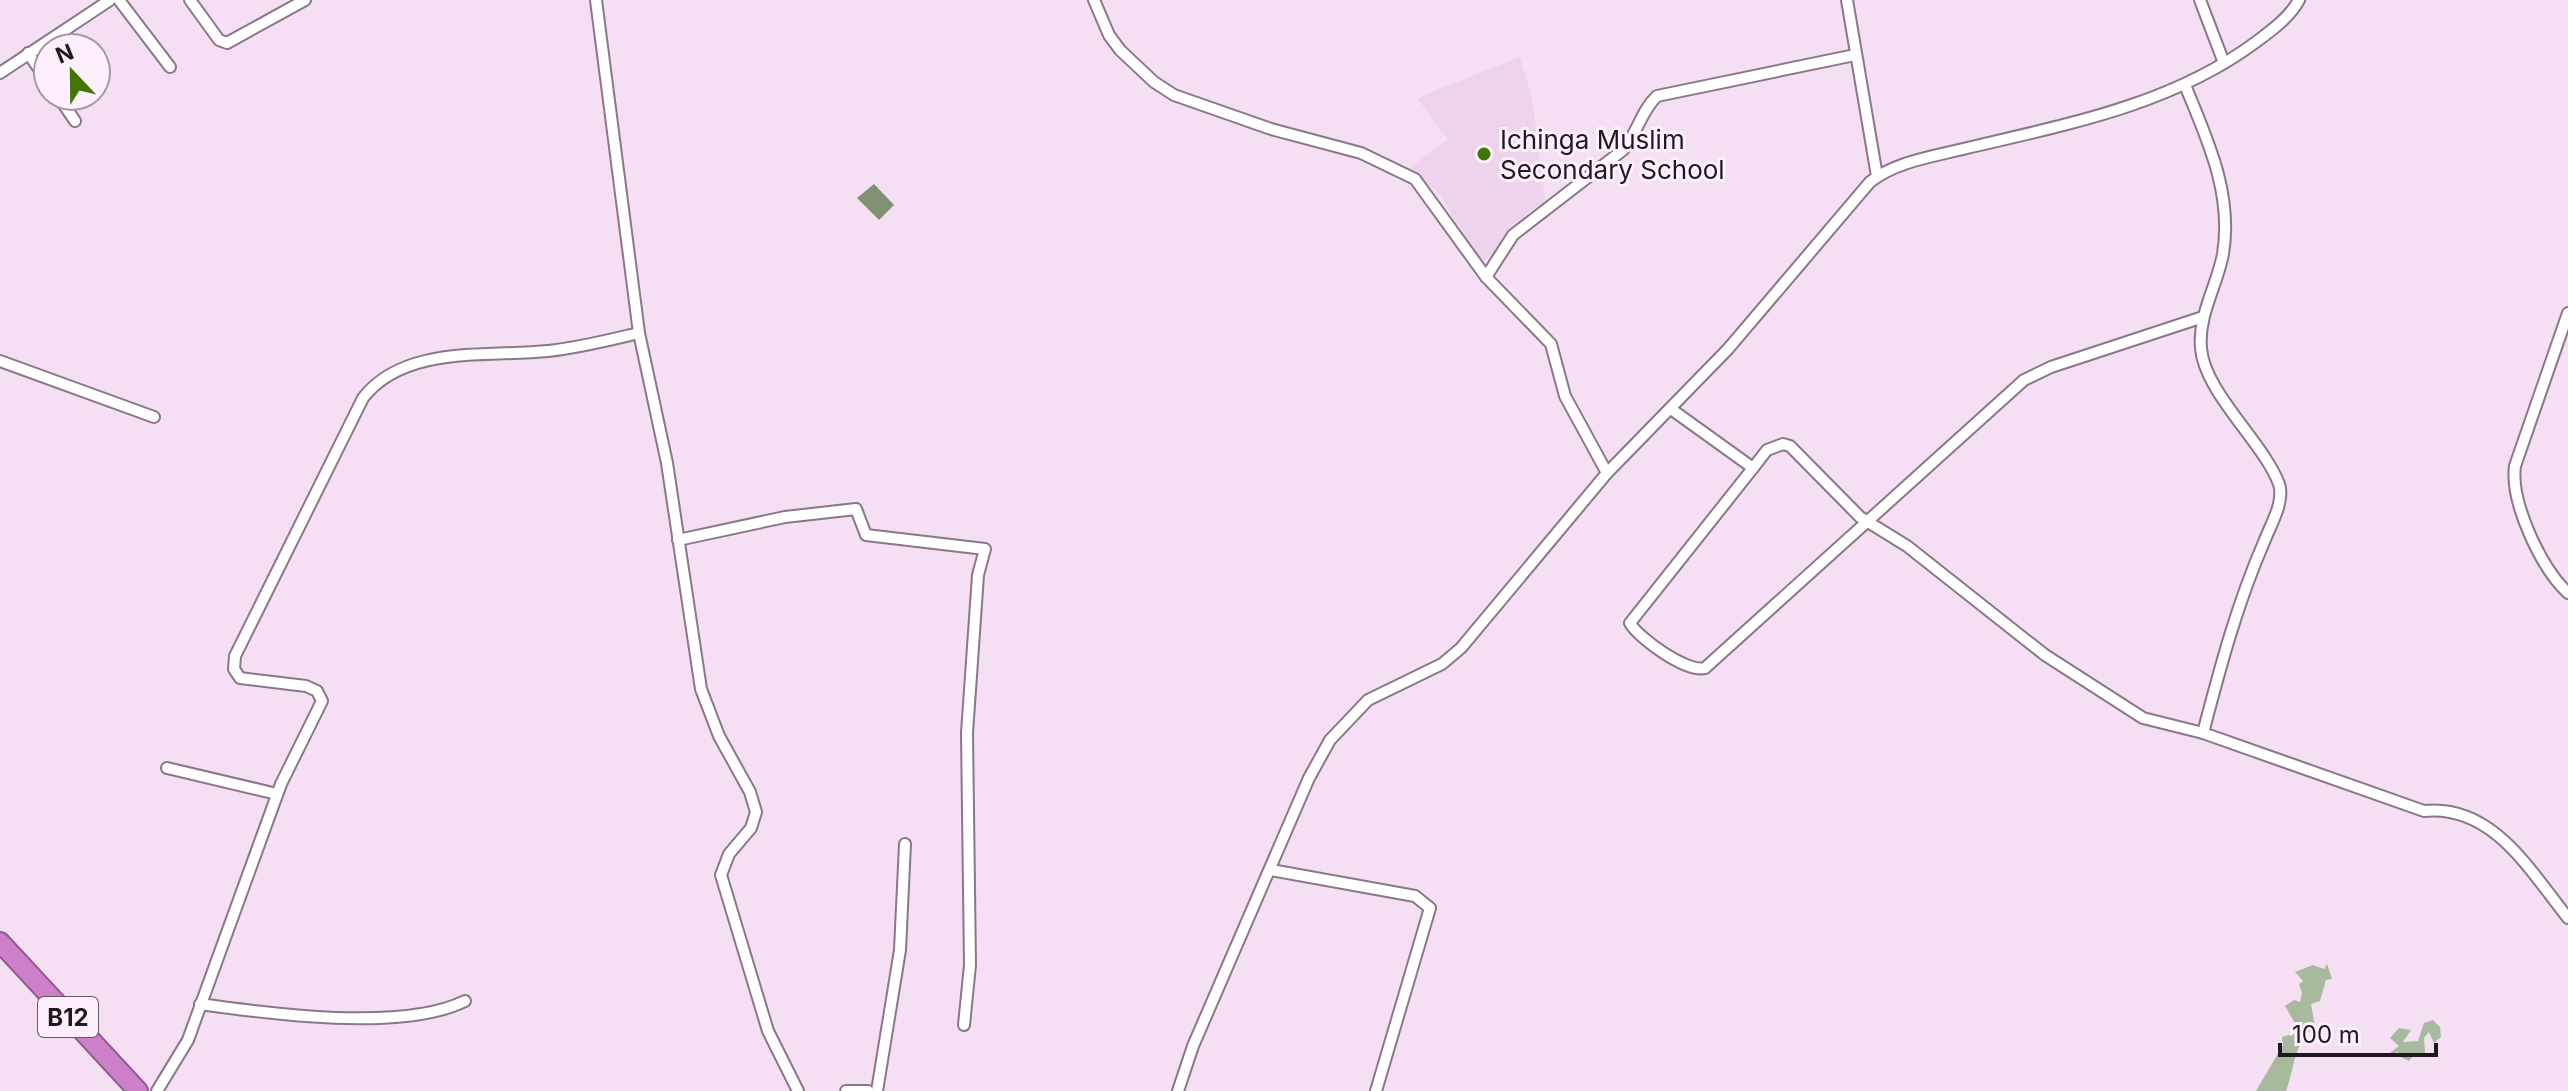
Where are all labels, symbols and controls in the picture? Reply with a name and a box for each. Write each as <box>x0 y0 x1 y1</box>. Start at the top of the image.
north arrow <box>32 32 112 112</box>
text: N <box>52 38 77 69</box>
place label: Ichinga Muslim Secondary School <box>1500 124 1725 185</box>
marker: Ichinga Muslim Secondary School <box>1475 145 1493 163</box>
road number: B12 <box>38 997 98 1037</box>
scale bar <box>2280 1007 2436 1057</box>
text: 100 m <box>2292 1020 2360 1049</box>

